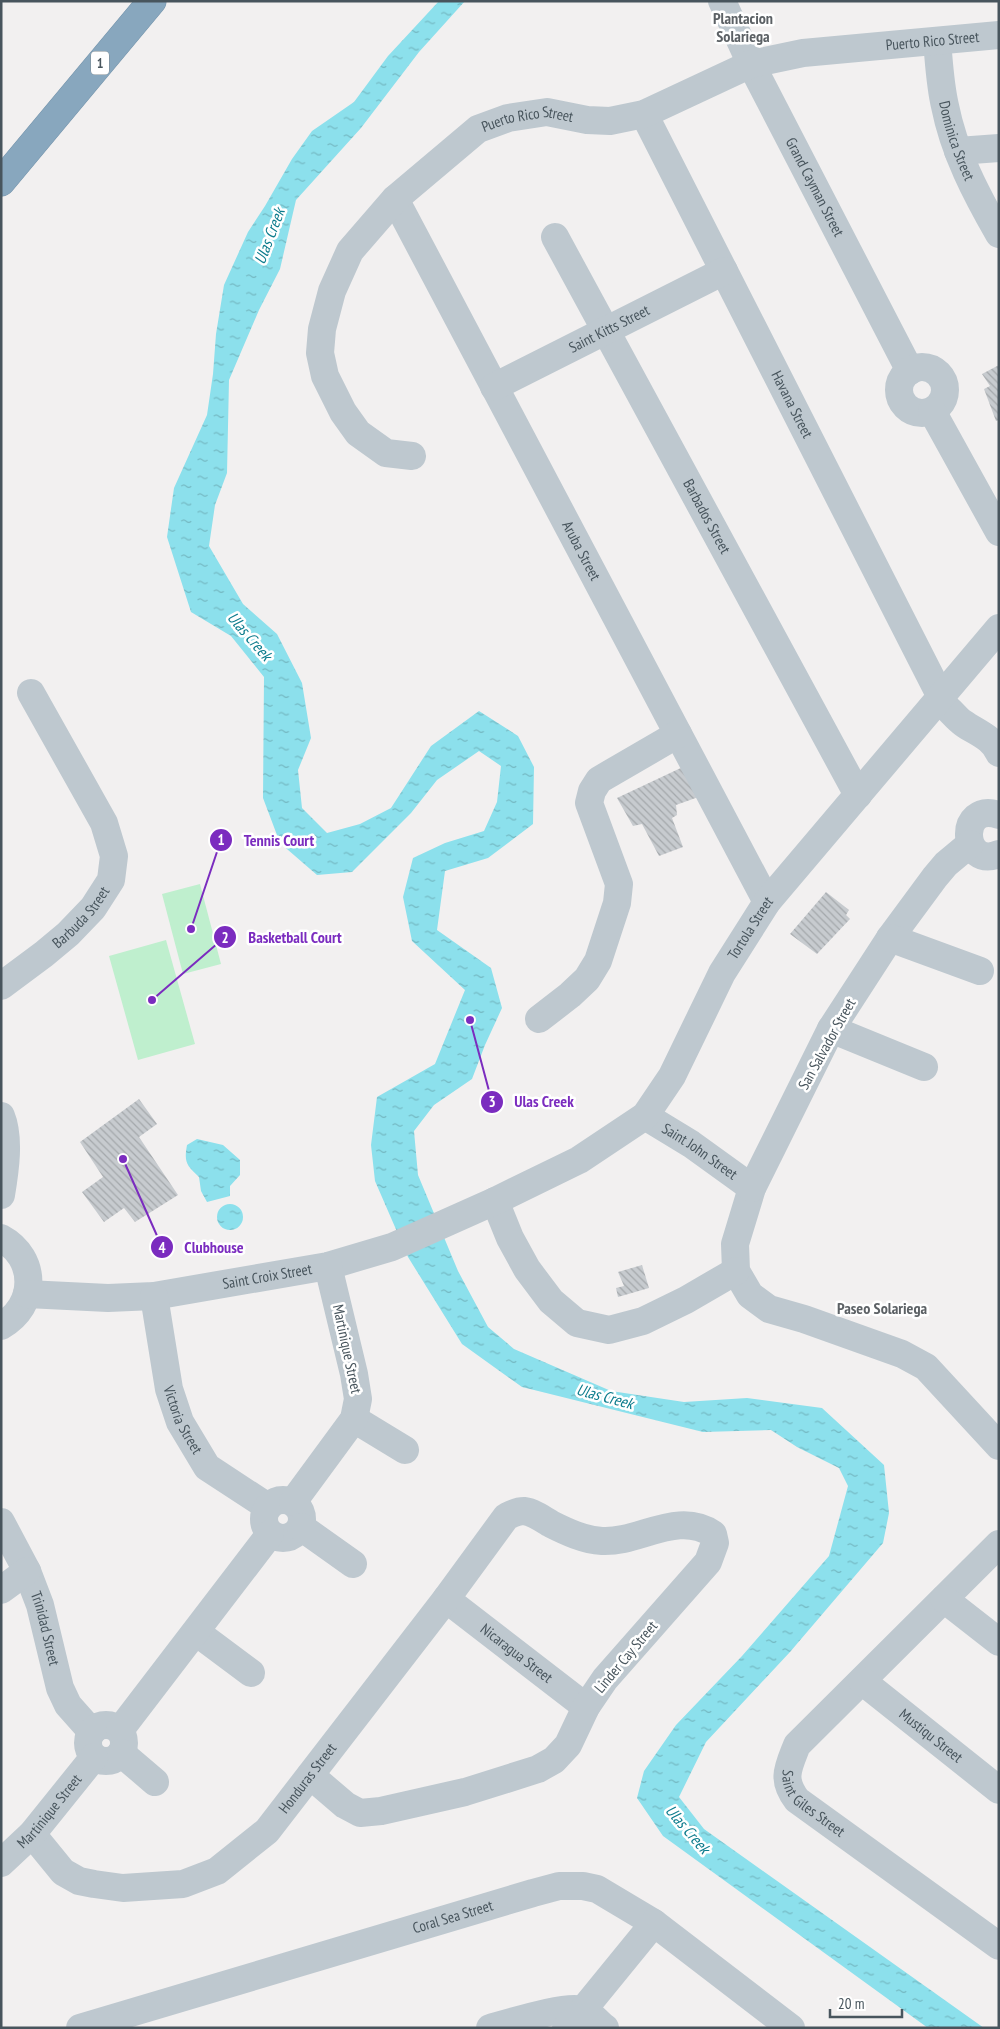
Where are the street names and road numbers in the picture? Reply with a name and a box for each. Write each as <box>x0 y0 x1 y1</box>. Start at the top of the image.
street label: Puerto Rico Street <box>885 27 980 54</box>
road number: 1 <box>91 52 109 74</box>
street label: Dominica Street <box>935 99 979 183</box>
street label: Puerto Rico Street <box>479 102 575 136</box>
street label: Grand Cayman Street <box>782 134 849 240</box>
street label: Saint Kitts Street <box>565 300 652 357</box>
street label: Havana Street <box>767 368 817 441</box>
street label: Barbados Street <box>679 476 735 557</box>
street label: Aruba Street <box>558 518 605 584</box>
street label: Barbuda Street <box>48 883 113 952</box>
street label: Tortola Street <box>723 892 777 963</box>
street label: San Salvador Street <box>794 995 859 1093</box>
street label: Saint John Street <box>659 1119 741 1183</box>
street label: Saint Croix Street <box>221 1259 313 1293</box>
street label: Martinique Street <box>329 1303 366 1395</box>
street label: Victoria Street <box>159 1382 207 1457</box>
street label: Trinidad Street <box>27 1588 64 1668</box>
street label: Linder Cay Street <box>590 1617 661 1697</box>
street label: Nicaragua Street <box>477 1619 557 1687</box>
street label: Mustiqu Street <box>896 1704 967 1766</box>
street label: Honduras Street <box>274 1739 340 1817</box>
street label: Saint Giles Street <box>778 1769 849 1841</box>
street label: Martinique Street <box>13 1770 85 1852</box>
street label: Coral Sea Street <box>410 1896 495 1937</box>

